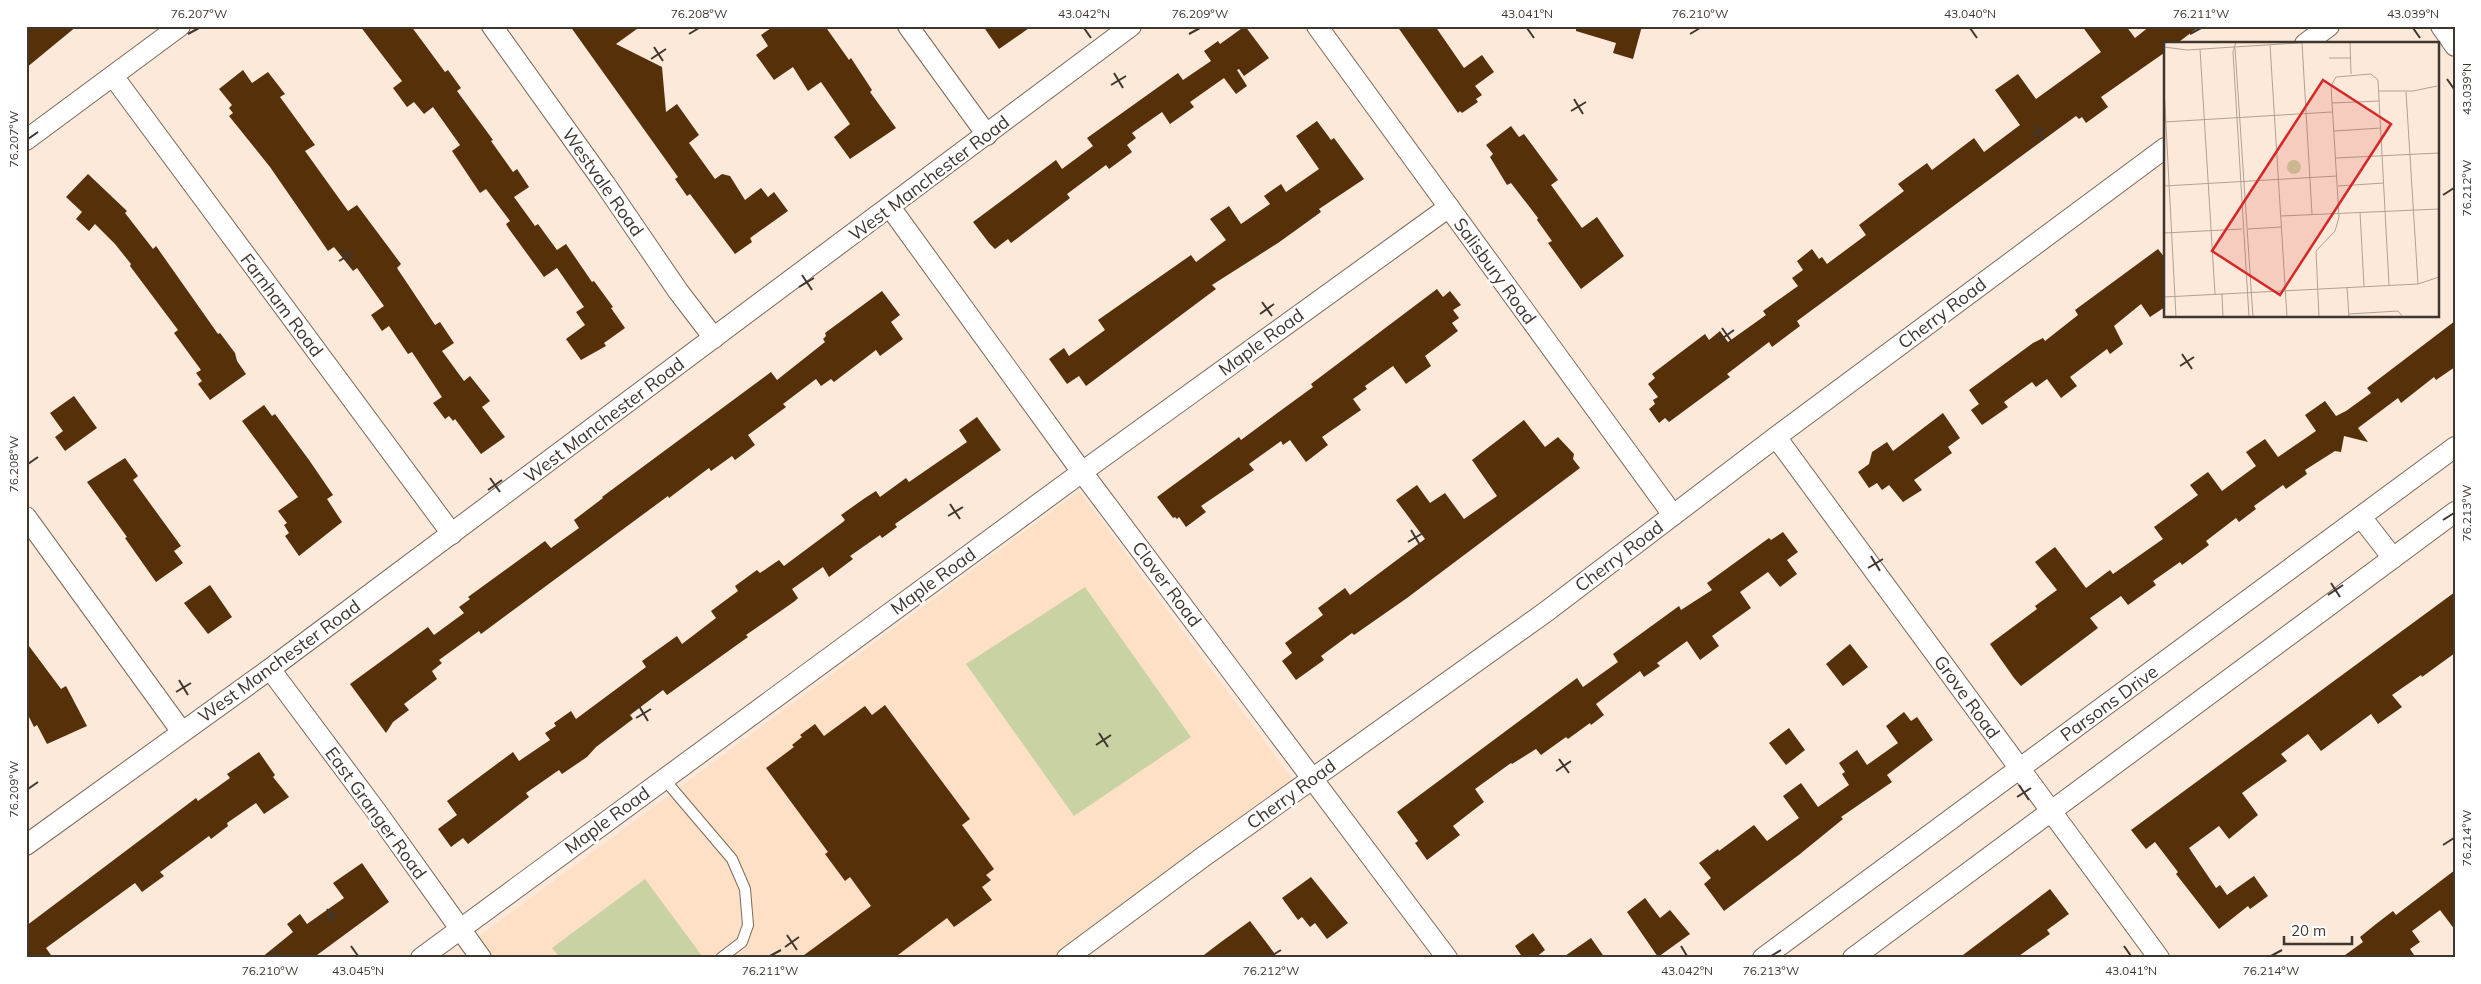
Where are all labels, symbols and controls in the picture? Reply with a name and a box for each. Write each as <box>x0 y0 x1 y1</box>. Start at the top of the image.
text: 76.207°W <box>171 6 227 21</box>
text: 76.208°W <box>671 6 727 21</box>
text: 43.042°N <box>1058 6 1110 21</box>
text: 76.209°W <box>1172 6 1228 21</box>
text: 43.041°N <box>1501 6 1553 21</box>
text: 76.210°W <box>1672 6 1728 21</box>
text: 43.040°N <box>1944 6 1996 21</box>
text: 76.211°W <box>2173 6 2229 21</box>
text: 43.039°N <box>2387 6 2439 21</box>
inset map <box>2164 42 2438 318</box>
text: 43.039°N <box>2459 63 2474 115</box>
street label: West Manchester Road <box>844 110 1014 246</box>
text: 76.207°W <box>6 111 21 167</box>
street label: Westvale Road <box>557 123 649 241</box>
text: 76.212°W <box>2459 160 2474 216</box>
street label: Salisbury Road <box>1449 213 1541 329</box>
street label: Farnham Road <box>236 249 328 361</box>
street label: Cherry Road <box>1893 272 1991 354</box>
street label: Maple Road <box>1214 303 1308 381</box>
street label: West Manchester Road <box>519 352 689 488</box>
text: 76.208°W <box>6 436 21 492</box>
text: 76.213°W <box>2459 485 2474 541</box>
street label: Cherry Road <box>1570 515 1668 597</box>
street label: Clover Road <box>1127 537 1207 631</box>
street label: Maple Road <box>886 542 980 620</box>
street label: West Manchester Road <box>193 594 365 728</box>
street label: Grove Road <box>1929 651 2005 743</box>
street label: Parsons Drive <box>2056 660 2162 746</box>
street label: East Granger Road <box>320 742 432 884</box>
street label: Cherry Road <box>1242 754 1340 834</box>
text: 76.209°W <box>6 761 21 817</box>
street label: Maple Road <box>560 781 654 859</box>
text: 76.214°W <box>2459 810 2474 866</box>
scale bar <box>2284 914 2351 946</box>
text: 20 m <box>2291 921 2326 940</box>
text: 76.210°W <box>242 963 298 978</box>
text: 43.045°N <box>332 963 384 978</box>
text: 76.211°W <box>742 963 798 978</box>
text: 76.212°W <box>1243 963 1299 978</box>
text: 43.042°N <box>1661 963 1713 978</box>
text: 76.213°W <box>1743 963 1799 978</box>
text: 43.041°N <box>2105 963 2157 978</box>
text: 76.214°W <box>2243 963 2299 978</box>

